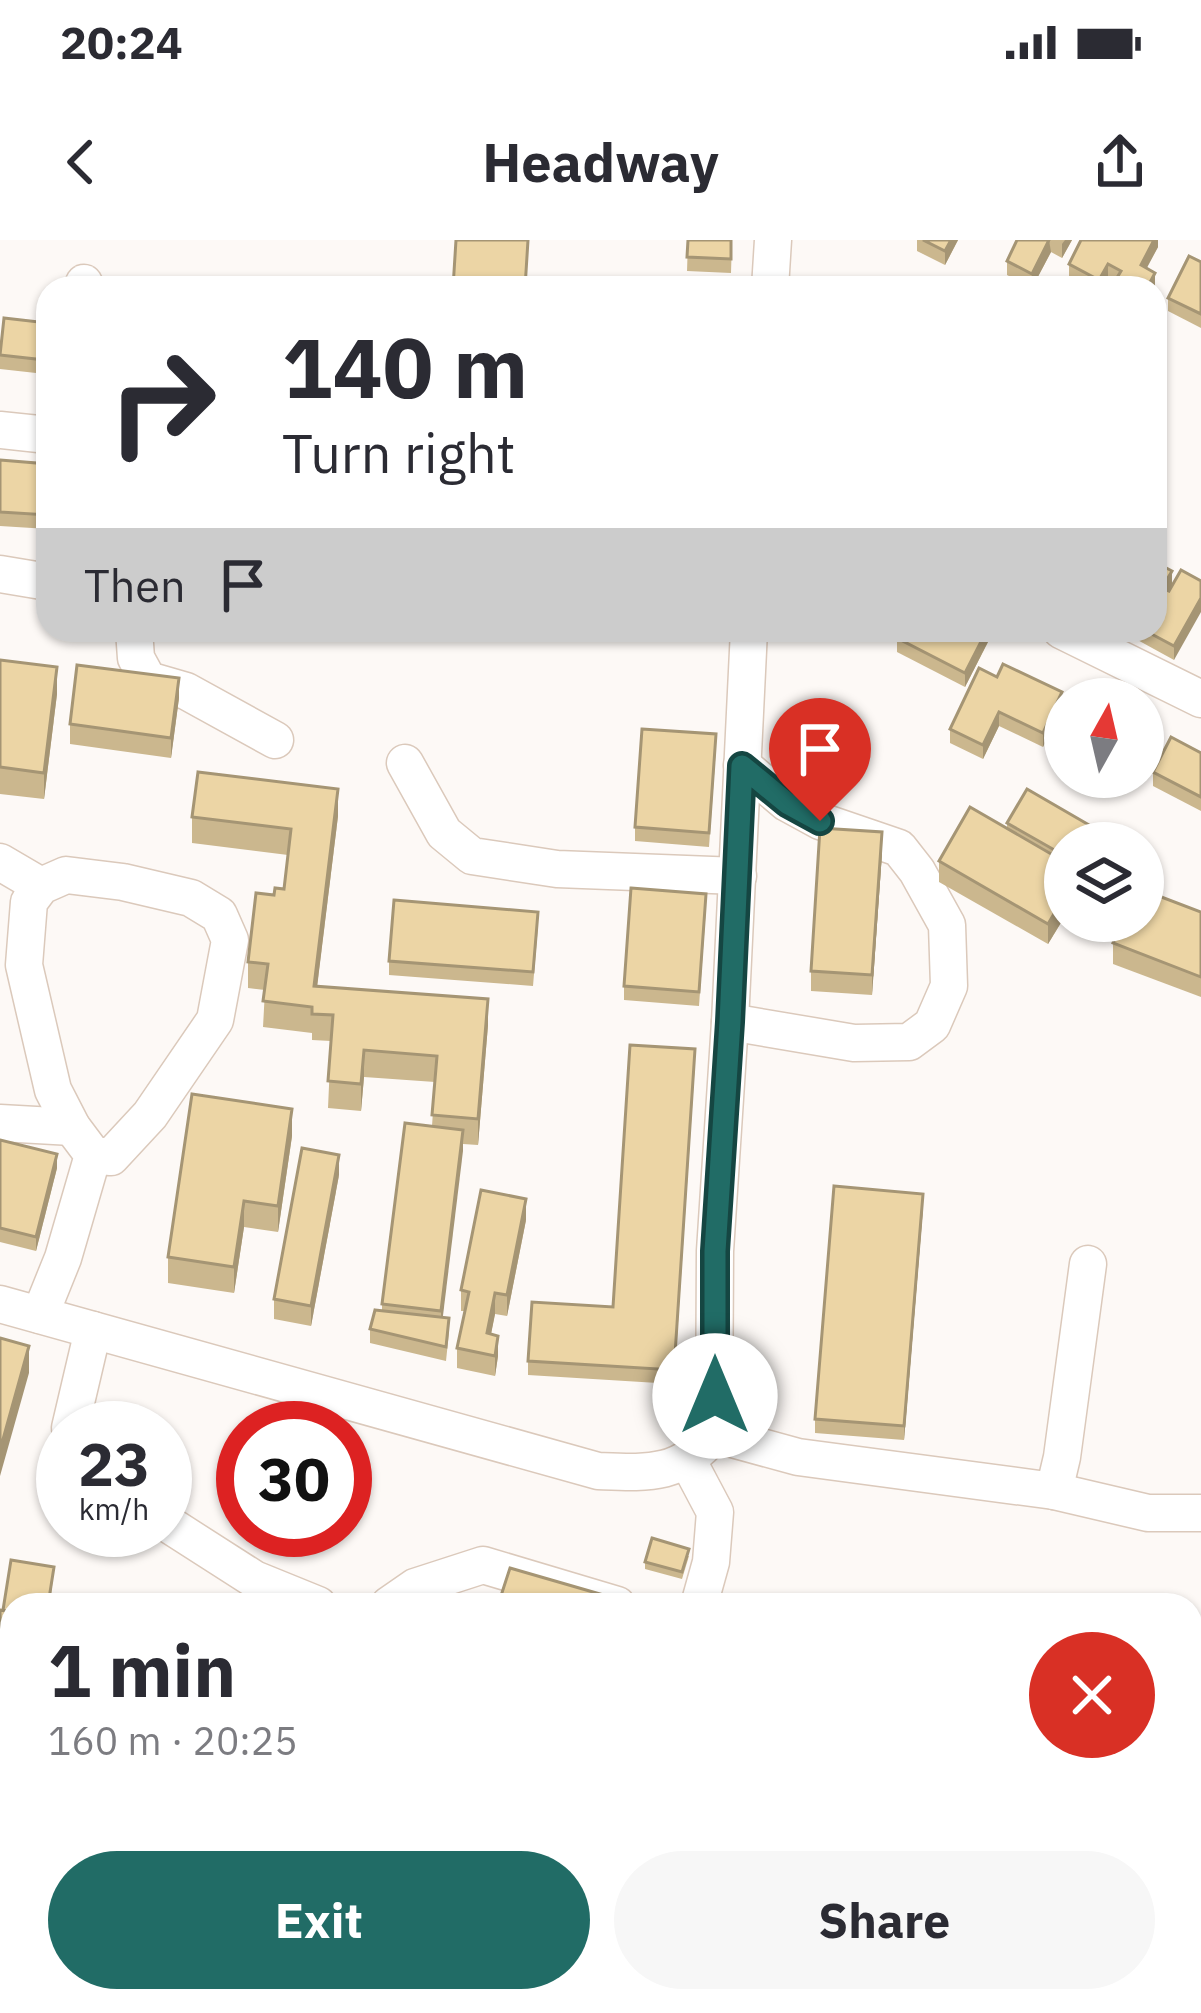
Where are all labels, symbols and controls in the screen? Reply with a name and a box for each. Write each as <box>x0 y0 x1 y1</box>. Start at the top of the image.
text: 20:24 <box>60 13 183 71</box>
text: Headway <box>482 127 719 197</box>
icon: back <box>48 129 114 195</box>
icon: share <box>1087 129 1153 195</box>
text: 140 m <box>282 312 528 421</box>
icon: right <box>84 324 240 480</box>
text: Turn right <box>282 418 516 488</box>
icon: arrive <box>210 552 276 618</box>
text: Then <box>84 556 186 614</box>
north arrow <box>1044 678 1164 798</box>
map controls <box>1044 678 1164 942</box>
pin <box>769 698 871 821</box>
icon: arrive <box>787 716 853 782</box>
button: layers <box>1044 822 1164 942</box>
position arrow <box>652 1333 778 1459</box>
speed limit sign: 30 <box>216 1401 372 1557</box>
text: 23 <box>78 1424 150 1503</box>
text: km/h <box>79 1489 149 1528</box>
text: 1 min <box>48 1623 236 1717</box>
button: close <box>1029 1632 1155 1758</box>
text: 160 m · 20:25 <box>48 1715 298 1766</box>
button: Exit <box>48 1851 590 1989</box>
button: Share <box>614 1851 1155 1989</box>

